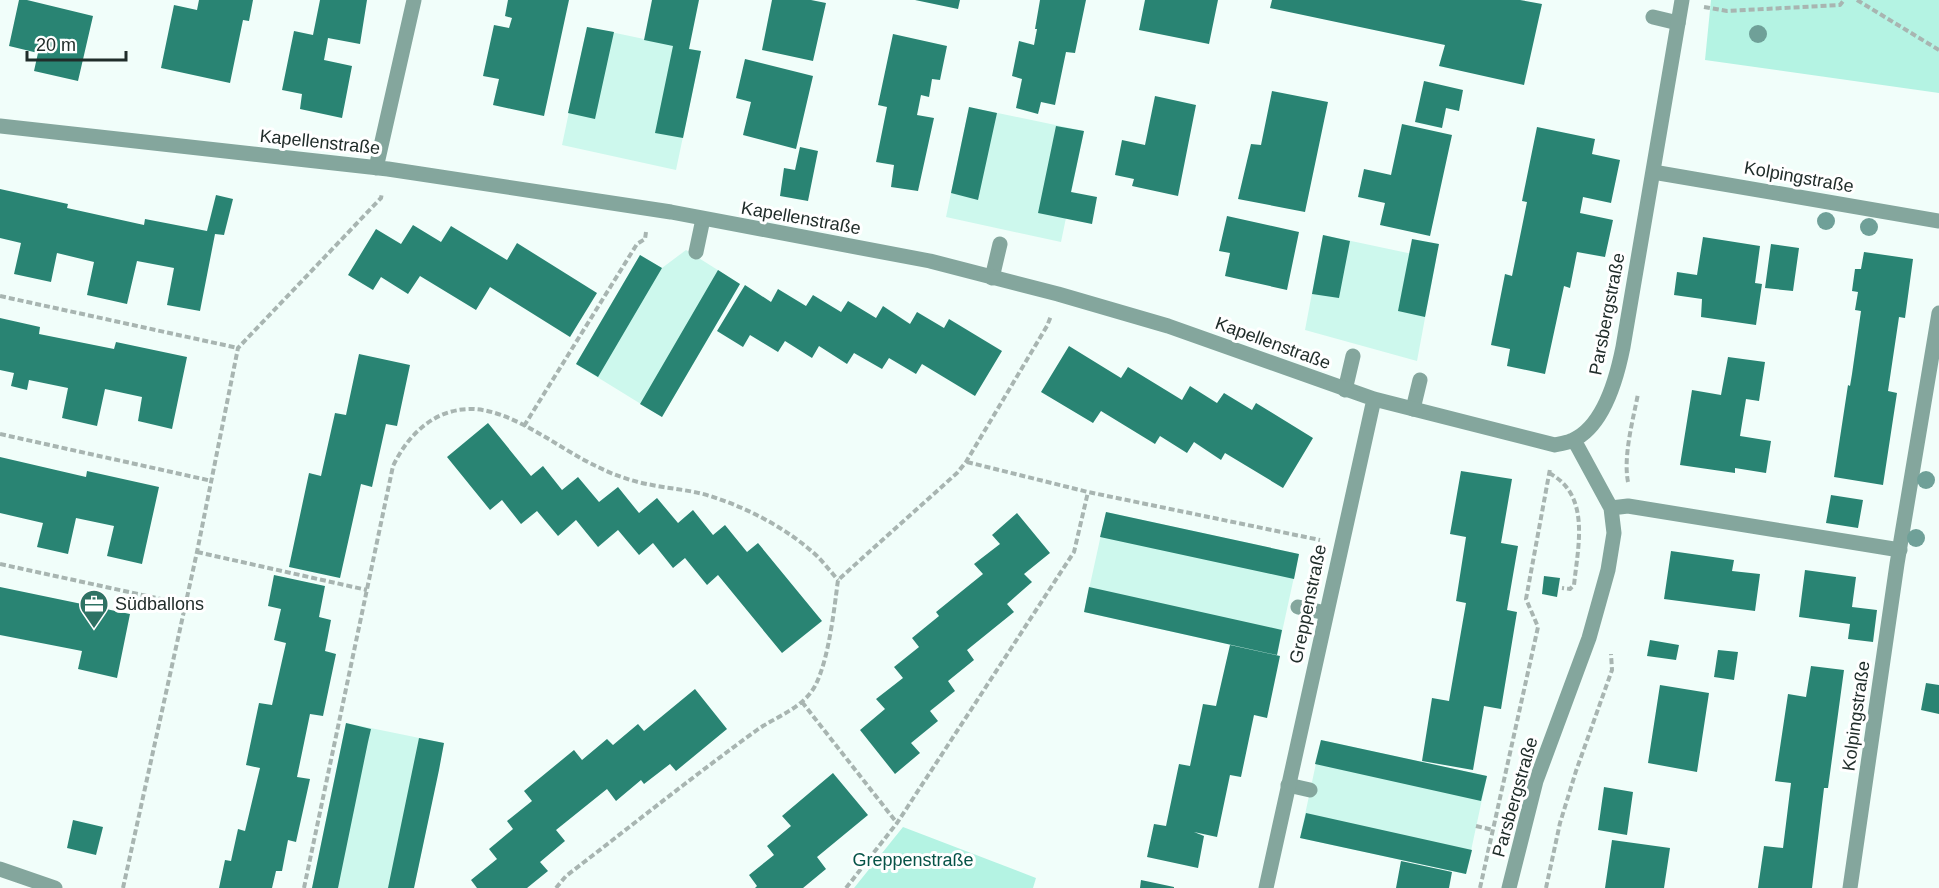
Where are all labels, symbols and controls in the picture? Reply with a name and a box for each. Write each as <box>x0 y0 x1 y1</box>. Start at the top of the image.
scale bar <box>27 24 126 62</box>
text: 20 m <box>36 35 76 55</box>
street label: Kapellenstraße <box>259 126 381 158</box>
street label: Kolpingstraße <box>1743 158 1855 196</box>
street label: Kapellenstraße <box>740 198 862 238</box>
street label: Parsbergstraße <box>1585 251 1629 377</box>
street label: Kapellenstraße <box>1213 313 1333 373</box>
street label: Greppenstraße <box>1286 543 1330 665</box>
office icon: Südballons <box>78 588 110 630</box>
place label: Südballons <box>115 594 204 614</box>
street label: Kolpingstraße <box>1838 660 1874 772</box>
street label: Parsbergstraße <box>1488 735 1542 859</box>
park label: Greppenstraße <box>852 850 974 870</box>

